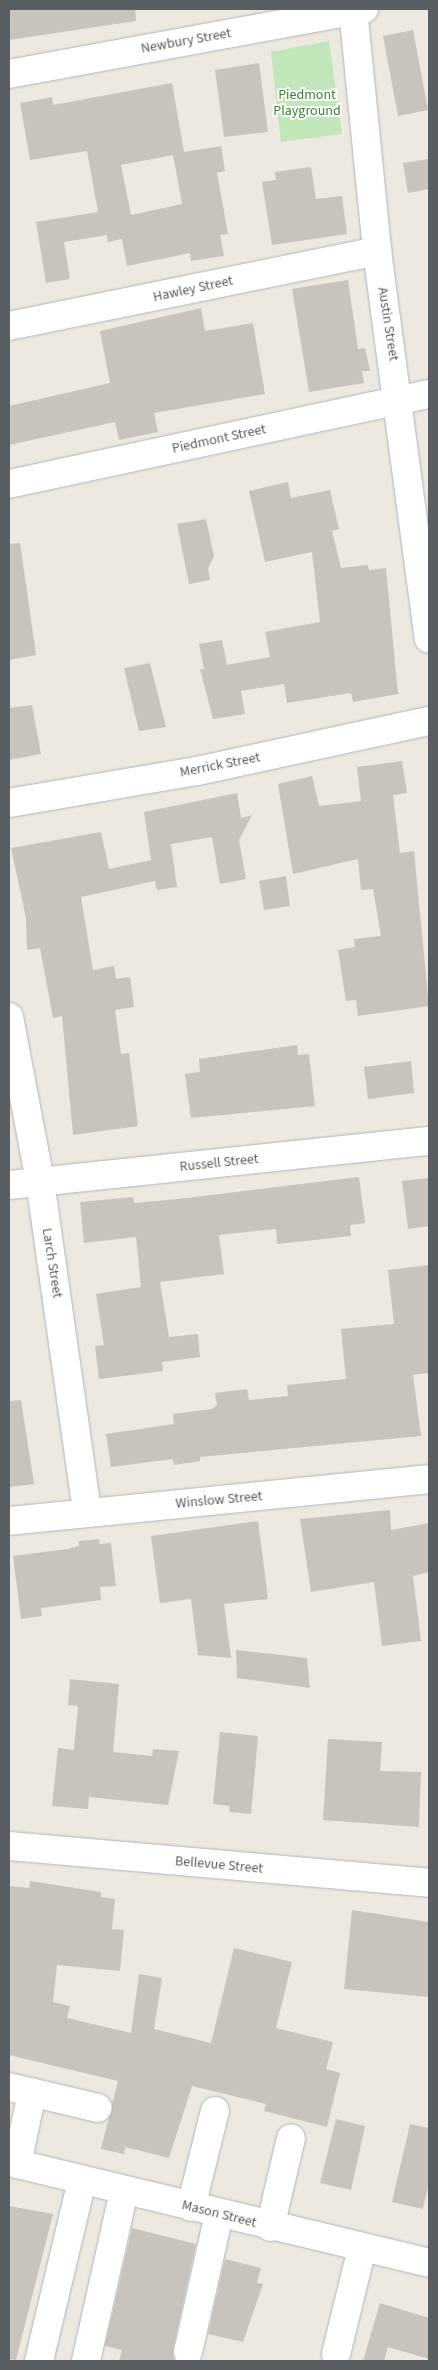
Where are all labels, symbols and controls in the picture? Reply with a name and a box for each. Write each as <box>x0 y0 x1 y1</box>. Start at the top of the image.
street label: Newbury Street <box>140 25 232 57</box>
park label: Piedmont Playground <box>273 87 341 120</box>
street label: Hawley Street <box>152 272 234 306</box>
street label: Austin Street <box>374 286 402 362</box>
street label: Piedmont Street <box>171 421 267 457</box>
street label: Merrick Street <box>178 749 262 781</box>
street label: Russell Street <box>179 1151 259 1175</box>
street label: Larch Street <box>38 1227 66 1299</box>
street label: Winslow Street <box>175 1488 263 1512</box>
street label: Bellevue Street <box>174 1853 264 1877</box>
street label: Mason Street <box>180 2197 258 2231</box>

